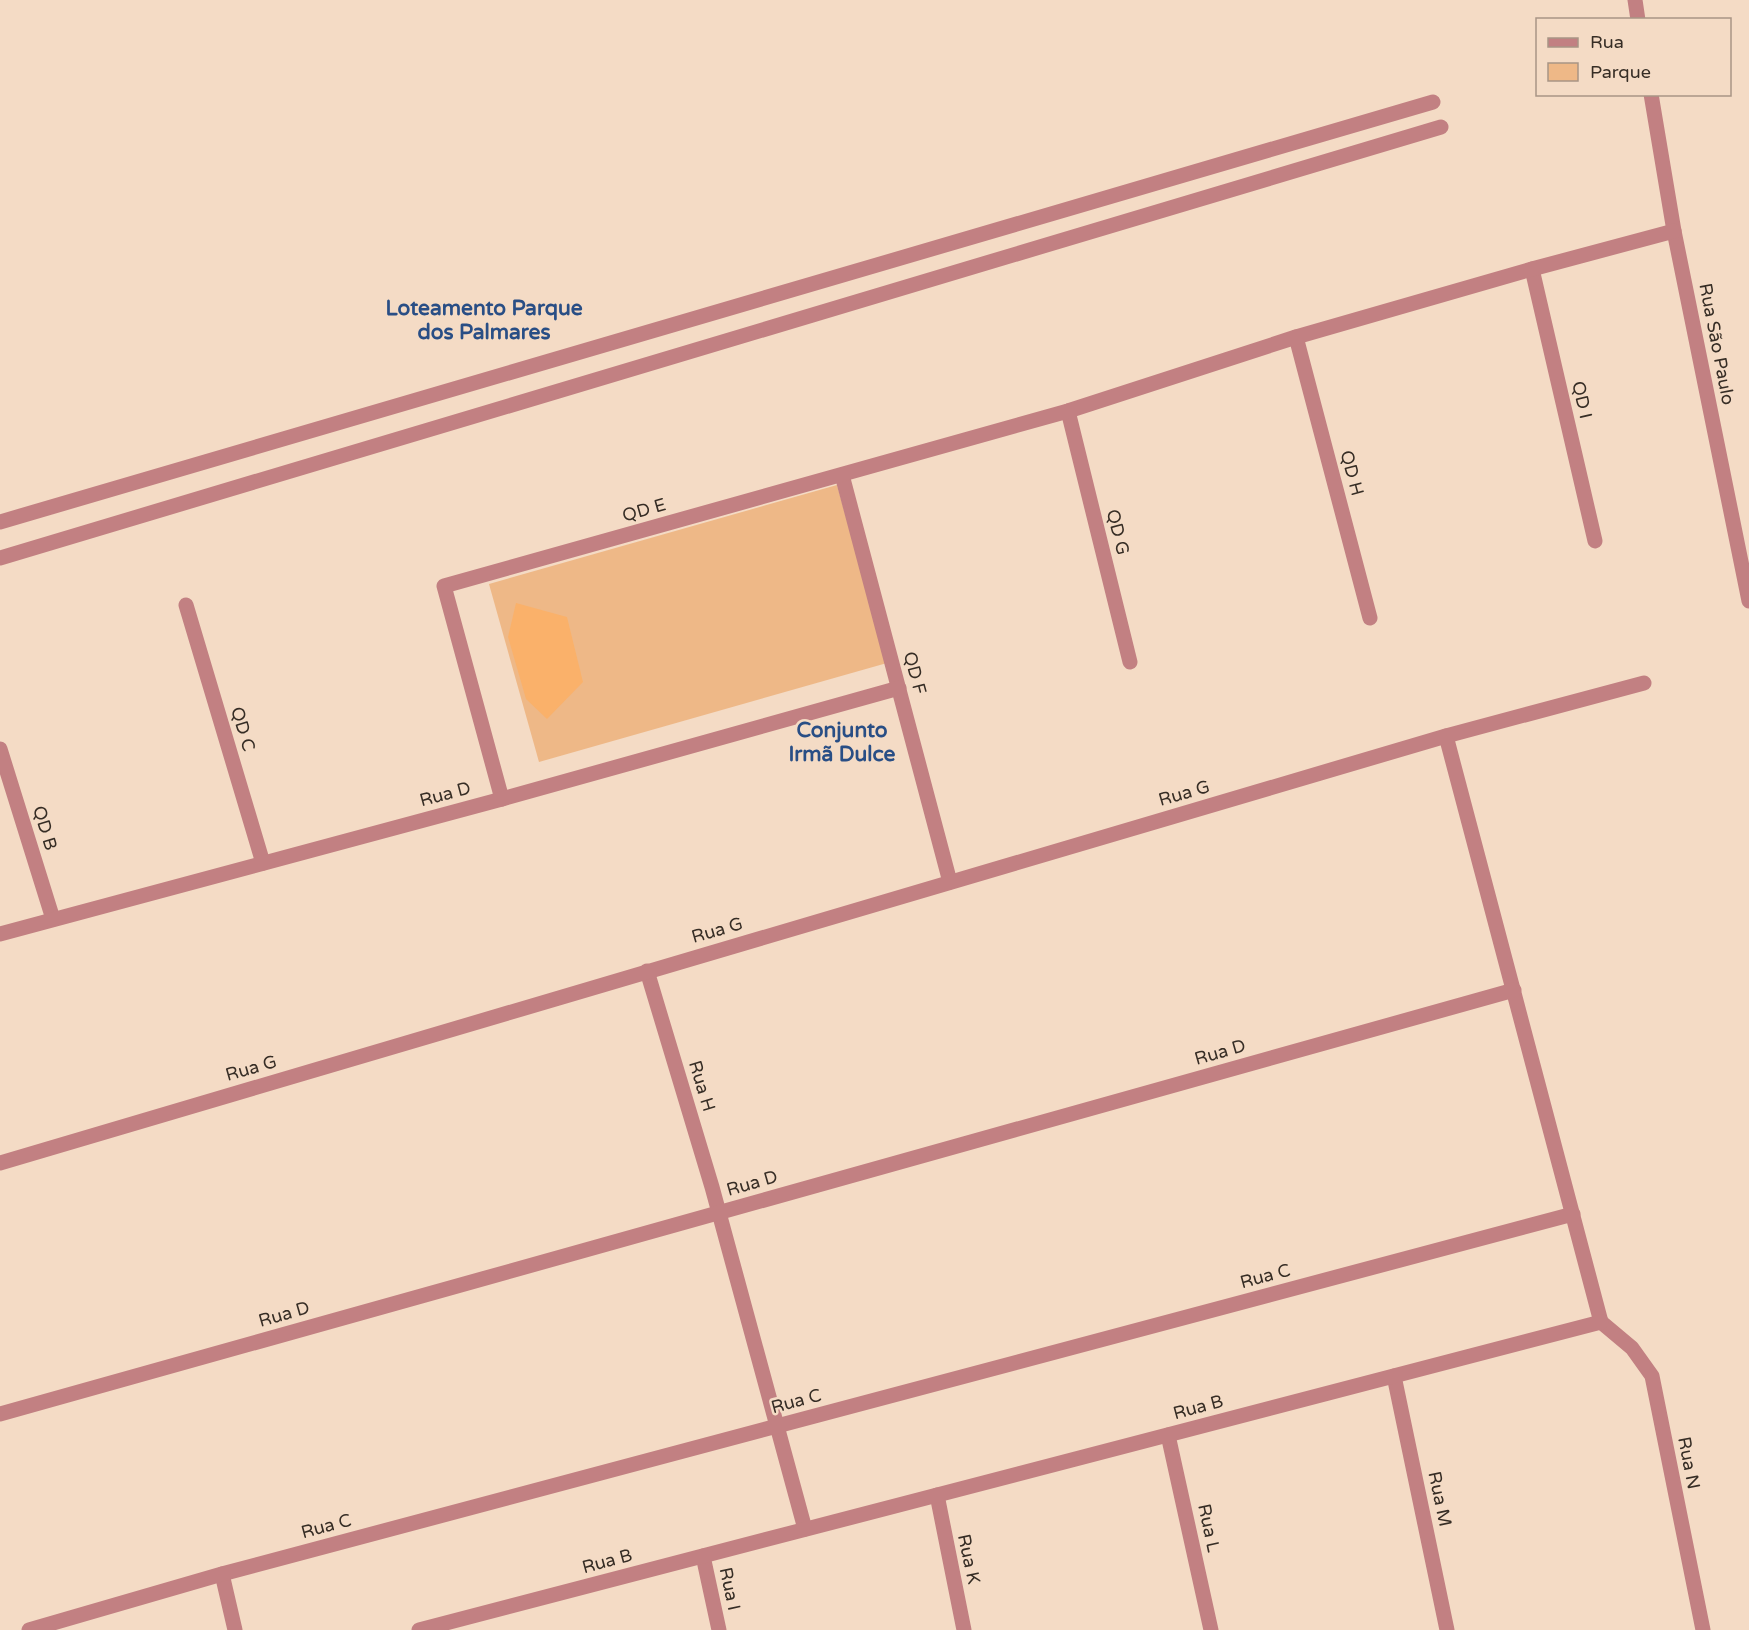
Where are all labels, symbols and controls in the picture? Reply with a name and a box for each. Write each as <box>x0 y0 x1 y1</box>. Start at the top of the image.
legend <box>1536 18 1731 96</box>
text: Rua <box>1590 31 1624 53</box>
text: Parque <box>1590 61 1651 83</box>
street label: Rua São Paulo <box>1694 281 1740 407</box>
district label: Loteamento Parque dos Palmares <box>385 296 583 345</box>
street label: QD I <box>1567 379 1597 421</box>
street label: QD H <box>1335 448 1369 498</box>
street label: QD E <box>620 493 668 527</box>
street label: QD G <box>1102 507 1134 557</box>
street label: QD F <box>899 649 931 697</box>
street label: QD C <box>226 704 260 754</box>
district label: Conjunto Irmã Dulce <box>789 718 896 767</box>
street label: Rua G <box>1156 775 1212 811</box>
street label: Rua D <box>417 777 473 811</box>
street label: QD B <box>28 803 62 853</box>
street label: Rua G <box>689 912 745 948</box>
street label: Rua D <box>1192 1034 1248 1070</box>
street label: Rua G <box>223 1050 279 1086</box>
street label: Rua H <box>684 1058 720 1114</box>
street label: Rua D <box>724 1165 780 1201</box>
street label: Rua C <box>1237 1259 1293 1293</box>
street label: Rua D <box>256 1296 312 1332</box>
street label: Rua C <box>768 1384 824 1418</box>
street label: Rua B <box>1170 1390 1226 1424</box>
street label: Rua N <box>1673 1435 1705 1491</box>
street label: Rua M <box>1423 1469 1457 1529</box>
street label: Rua L <box>1193 1502 1225 1555</box>
street label: Rua C <box>298 1509 354 1543</box>
street label: Rua K <box>953 1532 985 1586</box>
street label: Rua B <box>579 1544 635 1578</box>
street label: Rua I <box>715 1565 745 1613</box>

